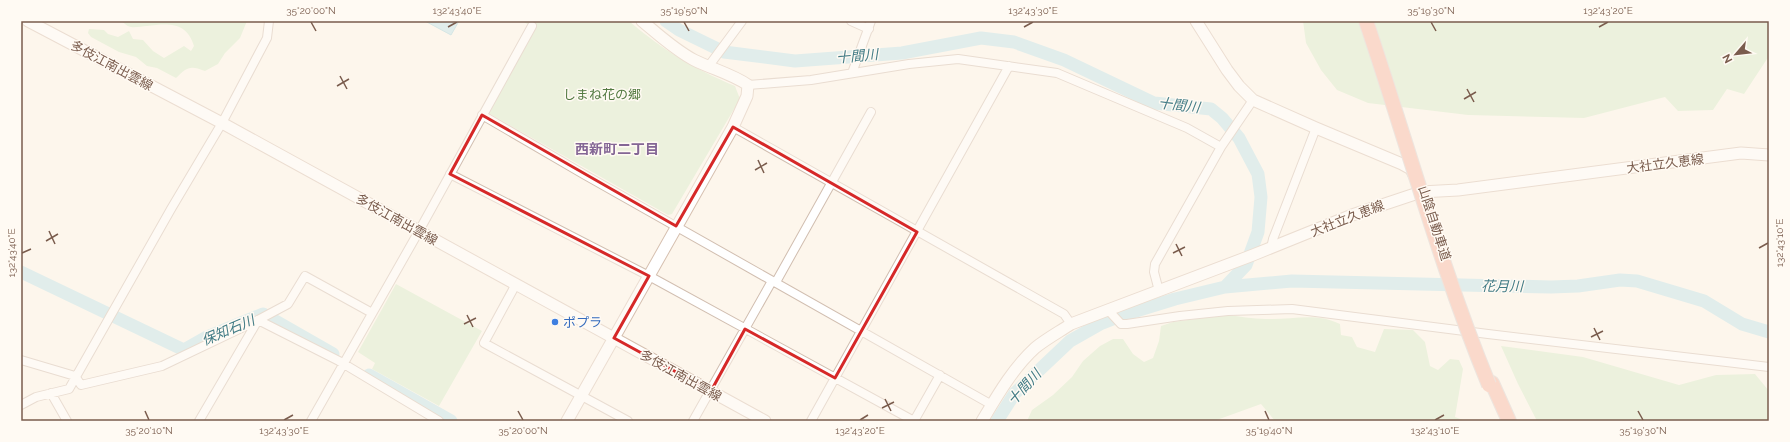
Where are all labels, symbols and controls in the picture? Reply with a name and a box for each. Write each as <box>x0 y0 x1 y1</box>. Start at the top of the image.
text: 35°20'00"N <box>286 5 336 16</box>
text: 132°43'40"E <box>432 5 482 16</box>
text: 35°19'50"N <box>660 5 708 16</box>
text: 132°43'30"E <box>1008 5 1058 16</box>
text: 35°19'30"N <box>1407 5 1455 16</box>
text: 132°43'20"E <box>1583 5 1633 16</box>
north arrow <box>1716 34 1756 74</box>
street label: 多伎江南出雲線 <box>68 37 155 93</box>
water label: 十間川 <box>835 46 881 66</box>
text: N <box>1720 52 1735 65</box>
park label: しまね花の郷 <box>563 87 641 102</box>
water label: 十間川 <box>1157 95 1203 116</box>
district label: 西新町二丁目 <box>575 141 659 157</box>
street label: 大社立久恵線 <box>1625 151 1705 176</box>
street label: 山陰自動車道 <box>1415 184 1454 263</box>
street label: 多伎江南出雲線 <box>353 191 440 248</box>
street label: 大社立久恵線 <box>1308 197 1386 239</box>
text: 132°43'10"E <box>1774 219 1785 267</box>
text: 132°43'40"E <box>6 228 17 278</box>
water label: 花月川 <box>1481 278 1525 294</box>
water label: 保知石川 <box>199 311 259 348</box>
place label: ポプラ <box>563 315 602 330</box>
marker: ポプラ <box>550 317 560 327</box>
street label: 多伎江南出雲線 <box>637 347 724 404</box>
water label: 十間川 <box>1004 365 1045 408</box>
text: 35°20'10"N <box>125 425 173 436</box>
text: 132°43'30"E <box>259 425 309 436</box>
text: 35°20'00"N <box>498 425 548 436</box>
text: 132°43'20"E <box>835 425 885 436</box>
text: 35°19'40"N <box>1246 425 1292 436</box>
text: 132°43'10"E <box>1411 425 1459 436</box>
text: 35°19'30"N <box>1619 425 1667 436</box>

